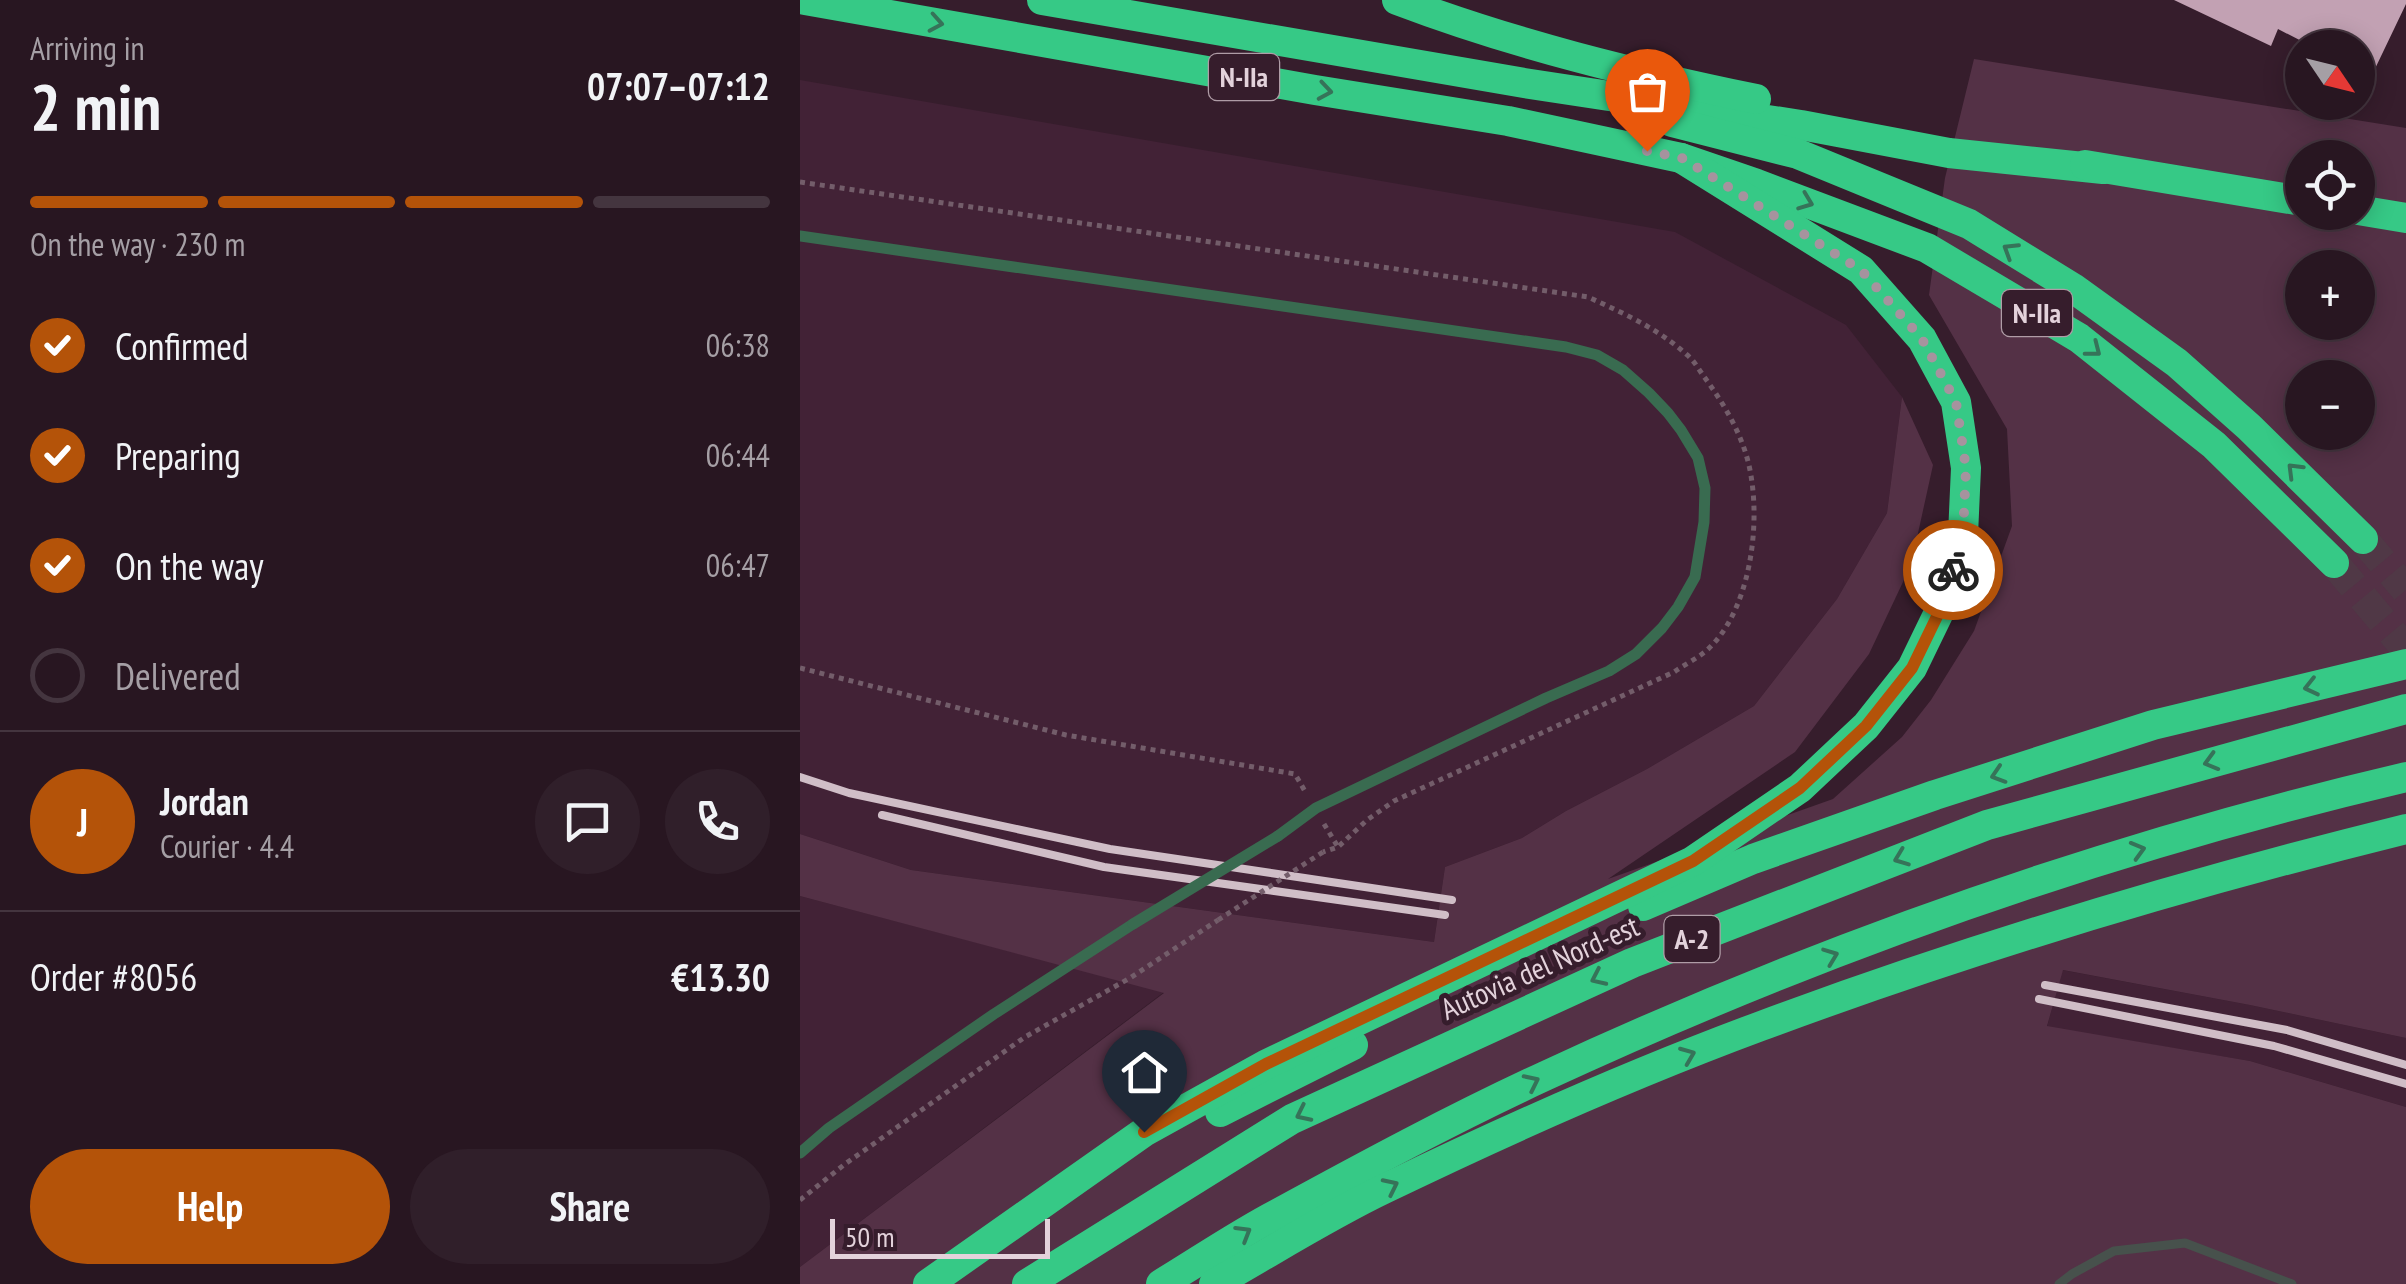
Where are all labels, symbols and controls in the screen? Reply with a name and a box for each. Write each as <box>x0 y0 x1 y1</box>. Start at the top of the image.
one-way arrow <box>927 12 944 33</box>
text: Arriving in <box>30 27 145 69</box>
north arrow <box>2285 30 2375 120</box>
map controls <box>2285 30 2375 450</box>
pin <box>1605 49 1690 152</box>
road number: N-IIa <box>1209 54 1279 100</box>
text: 07:07–07:12 <box>587 61 770 110</box>
text: 2 min <box>30 64 161 148</box>
icon: bag <box>1620 64 1675 119</box>
one-way arrow <box>1316 80 1333 101</box>
button: locate <box>2285 140 2375 230</box>
one-way arrow <box>1797 191 1814 211</box>
text: On the way · 230 m <box>30 223 245 265</box>
one-way arrow <box>2003 243 2021 262</box>
button: + <box>2285 250 2375 340</box>
road number: N-IIa <box>2002 290 2072 336</box>
icon: check <box>30 318 85 373</box>
text: Confirmed <box>115 321 248 370</box>
text: 06:38 <box>706 324 770 366</box>
one-way arrow <box>2083 338 2101 356</box>
button: − <box>2285 360 2375 450</box>
icon: check <box>30 428 85 483</box>
text: Preparing <box>115 431 241 480</box>
text: 06:44 <box>706 434 770 476</box>
one-way arrow <box>2287 464 2305 482</box>
courier <box>1903 520 2003 620</box>
icon: check <box>30 538 85 593</box>
text: On the way <box>115 541 263 590</box>
icon: bike <box>1926 543 1981 598</box>
text: 06:47 <box>706 544 770 586</box>
text: Delivered <box>115 651 241 700</box>
one-way arrow <box>2303 675 2320 696</box>
one-way arrow <box>2202 751 2220 772</box>
one-way arrow <box>1991 763 2008 783</box>
button: chat <box>535 769 640 874</box>
button: phone <box>665 769 770 874</box>
text: Jordan <box>160 776 249 825</box>
text: J <box>77 797 88 846</box>
text: Courier · 4.4 <box>160 825 294 867</box>
one-way arrow <box>2129 841 2146 862</box>
one-way arrow <box>1893 847 1910 867</box>
street label: Autovia del Nord-est <box>1434 905 1645 1028</box>
road number: A-2 <box>1664 916 1720 962</box>
one-way arrow <box>1821 947 1839 967</box>
text: Order #8056 <box>30 952 197 1001</box>
text: €13.30 <box>671 952 770 1001</box>
one-way arrow <box>1591 966 1609 986</box>
pin <box>1102 1030 1187 1133</box>
icon: home <box>1117 1045 1172 1100</box>
one-way arrow <box>1678 1047 1696 1067</box>
one-way arrow <box>1521 1075 1539 1095</box>
one-way arrow <box>1296 1102 1314 1122</box>
button: Help <box>30 1149 390 1264</box>
button: Share <box>410 1149 770 1264</box>
one-way arrow <box>1381 1179 1399 1199</box>
scale bar <box>830 1214 1050 1258</box>
text: 50 m <box>845 1218 894 1255</box>
one-way arrow <box>1233 1226 1251 1245</box>

